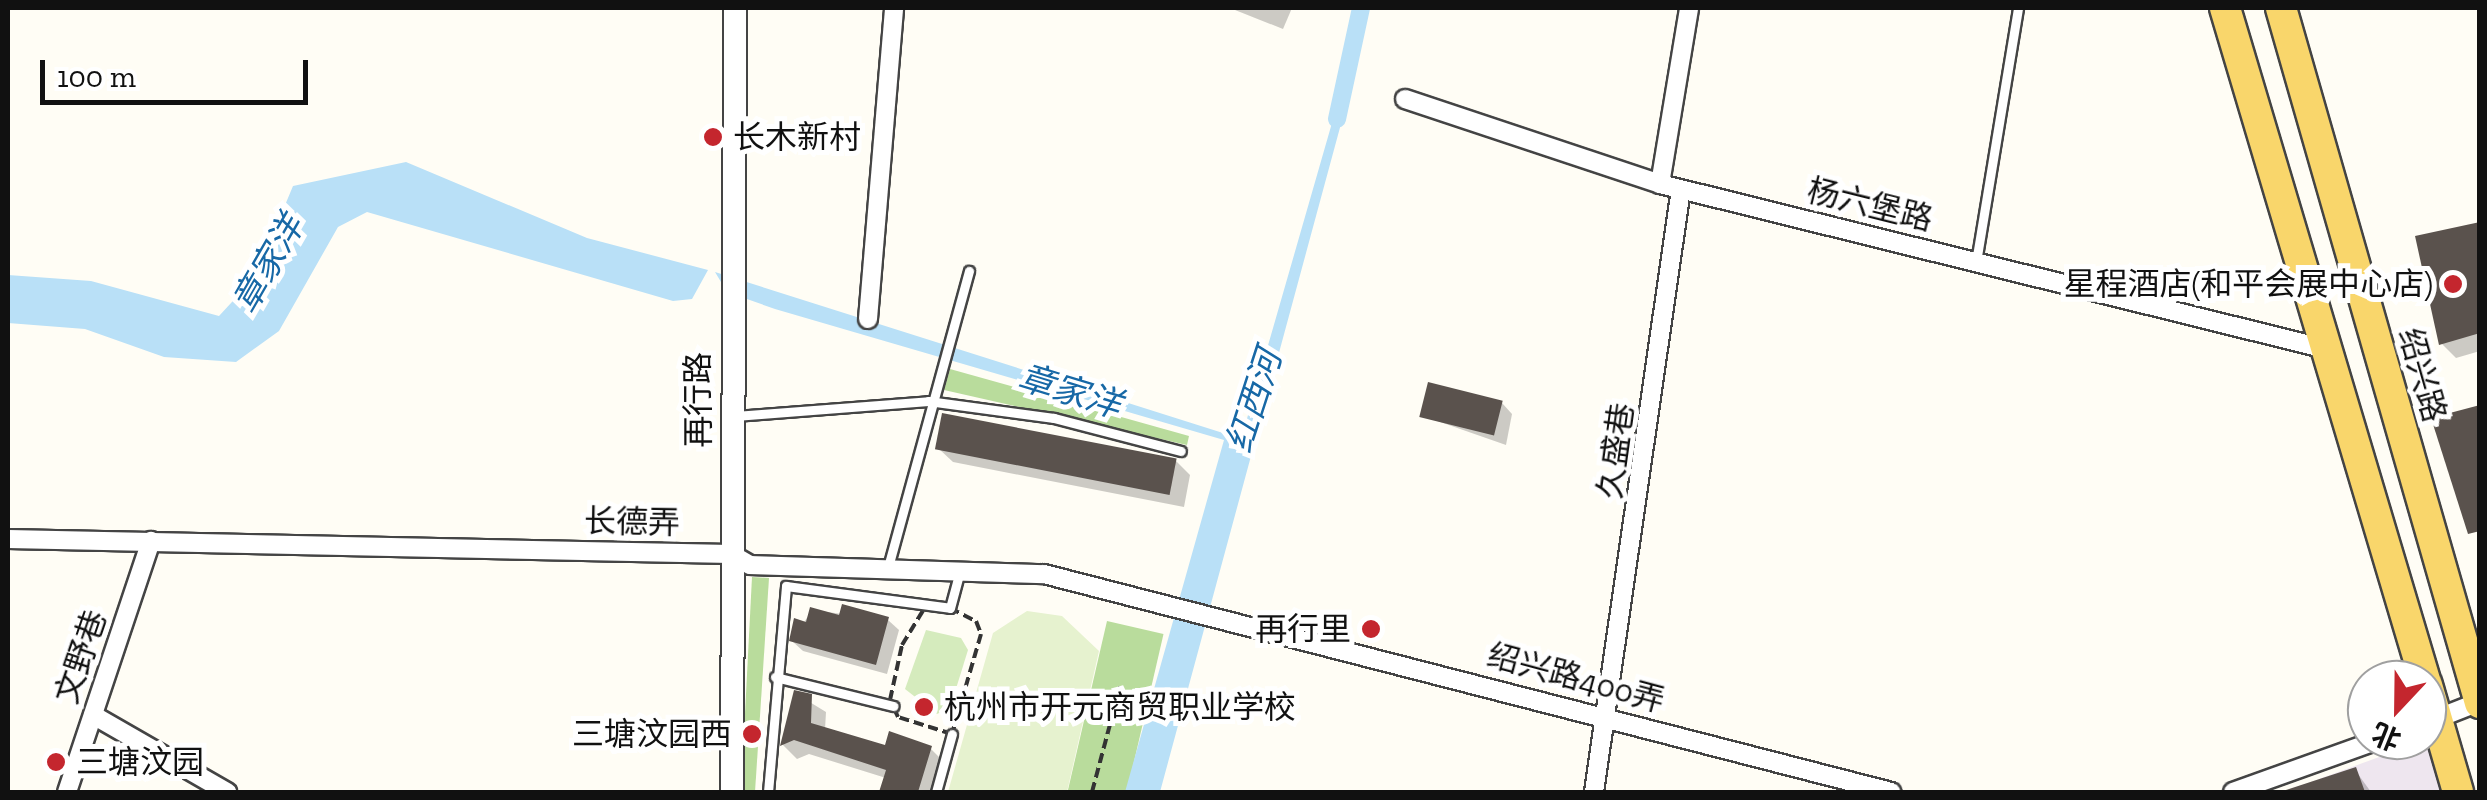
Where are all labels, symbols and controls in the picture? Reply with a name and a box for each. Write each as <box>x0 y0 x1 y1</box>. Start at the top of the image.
scale bar <box>45 40 312 102</box>
text: 100 m <box>57 59 136 95</box>
place label: 长木新村 <box>733 118 861 156</box>
marker: 长木新村 <box>702 126 724 148</box>
street label: 杨六堡路 <box>1803 171 1937 239</box>
water label: 章家洋 <box>224 208 312 320</box>
place label: 星程酒店(和平会展中心店) <box>2063 265 2433 303</box>
marker: 星程酒店(和平会展中心店) <box>2442 273 2464 295</box>
street label: 绍兴路 <box>2390 324 2454 426</box>
water label: 红西河 <box>1218 345 1290 457</box>
street label: 再行路 <box>679 352 717 448</box>
water label: 章家洋 <box>1014 356 1126 426</box>
street label: 久盛巷 <box>1590 401 1642 501</box>
street label: 长德弄 <box>584 502 680 542</box>
street label: 文野巷 <box>47 605 115 709</box>
place label: 再行里 <box>1255 610 1351 648</box>
marker: 再行里 <box>1360 618 1382 640</box>
street label: 绍兴路400弄 <box>1483 636 1669 720</box>
north arrow <box>2347 660 2447 760</box>
place label: 杭州市开元商贸职业学校 <box>944 688 1296 726</box>
marker: 杭州市开元商贸职业学校 <box>913 696 935 718</box>
place label: 三塘汶园西 <box>572 715 732 753</box>
text: 北 <box>2367 716 2405 757</box>
marker: 三塘汶园西 <box>741 723 763 745</box>
place label: 三塘汶园 <box>76 743 204 781</box>
marker: 三塘汶园 <box>45 751 67 773</box>

